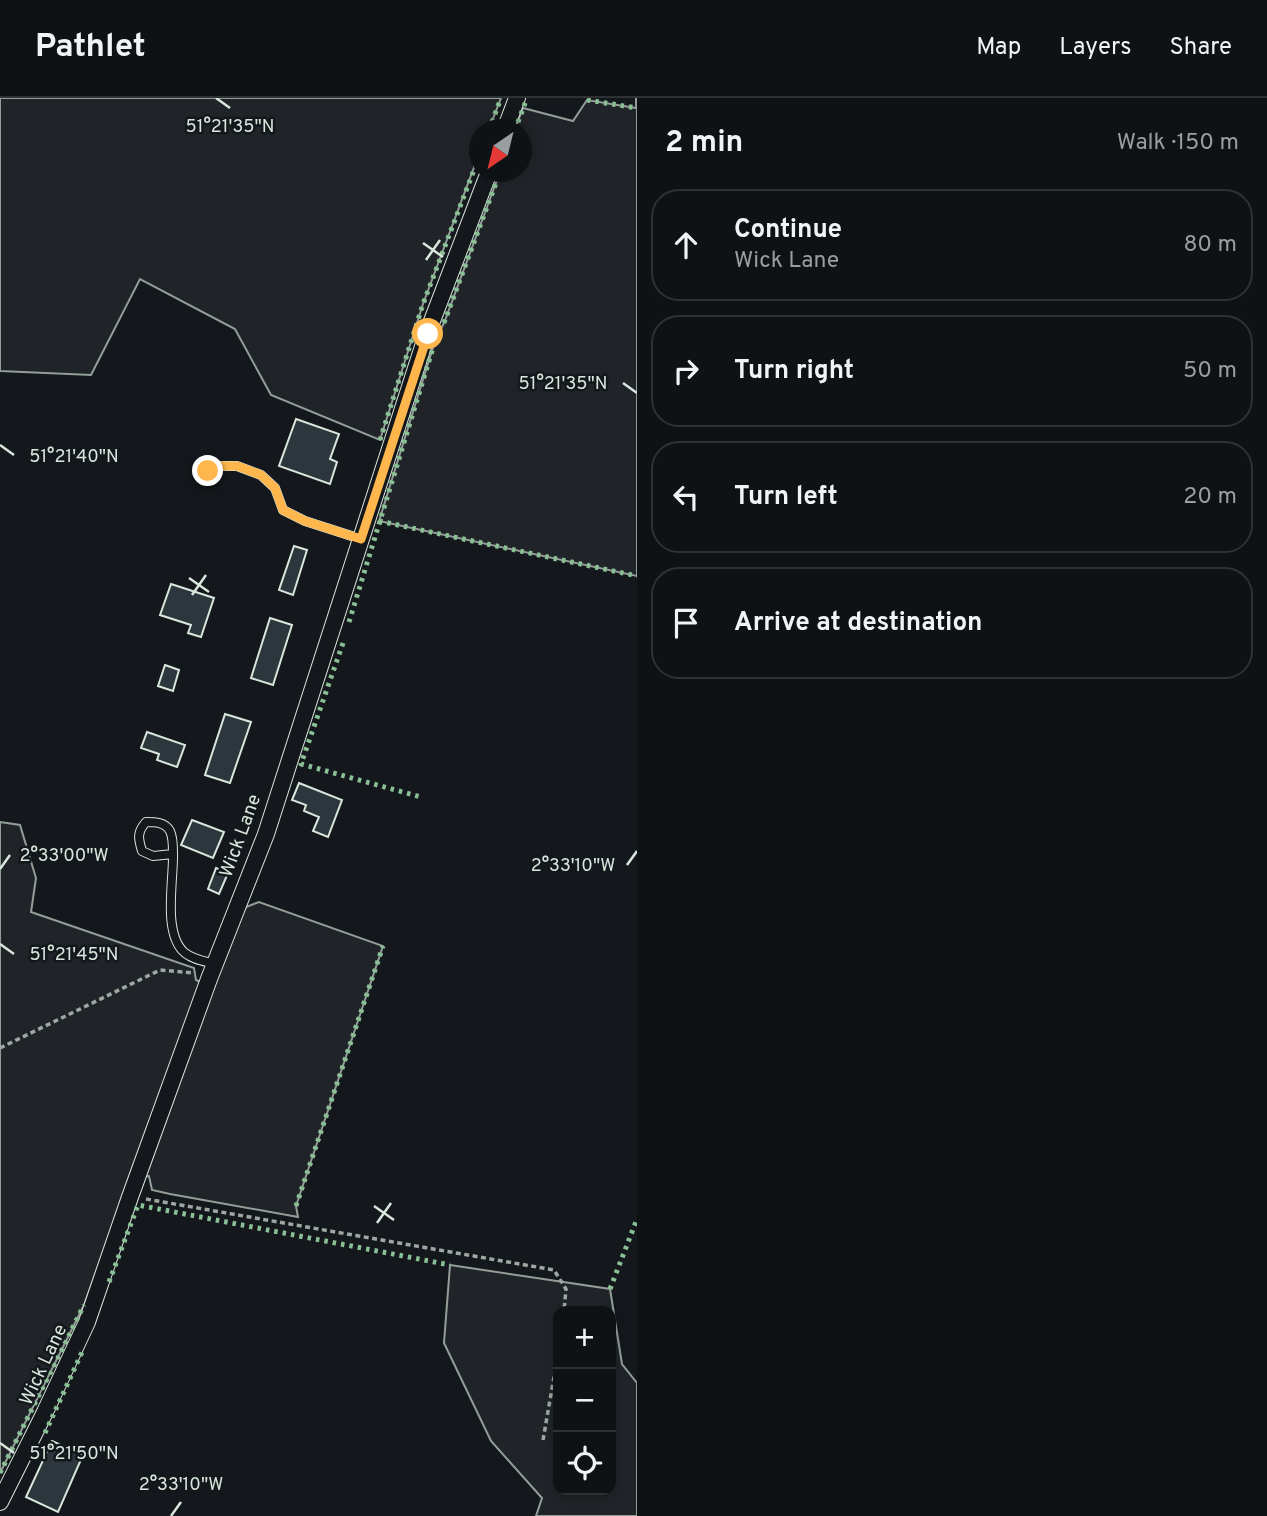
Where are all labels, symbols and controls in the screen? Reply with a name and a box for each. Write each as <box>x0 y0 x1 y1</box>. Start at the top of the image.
text: Pathlet <box>35 27 146 69</box>
text: Map <box>976 33 1021 63</box>
text: Layers <box>1059 33 1131 63</box>
text: Share <box>1169 33 1232 63</box>
text: 51°21'35"N <box>186 116 274 139</box>
north arrow <box>469 119 532 182</box>
text: 2 min <box>665 125 743 162</box>
text: Walk · 150 m <box>1117 129 1239 158</box>
text: Continue <box>734 214 842 247</box>
icon: ahead <box>667 226 705 264</box>
text: 80 m <box>1184 231 1237 260</box>
text: Wick Lane <box>734 247 839 276</box>
route start <box>412 318 443 349</box>
icon: right <box>667 352 705 390</box>
text: Turn right <box>734 355 854 388</box>
text: 50 m <box>1183 357 1237 386</box>
text: 51°21'35"N <box>519 373 607 396</box>
text: 51°21'40"N <box>29 446 119 469</box>
route end <box>192 455 223 486</box>
icon: left <box>667 478 705 516</box>
text: Turn left <box>734 481 838 514</box>
text: 20 m <box>1183 483 1237 512</box>
icon: arrive <box>667 604 705 642</box>
text: Arrive at destination <box>734 607 982 640</box>
street label: Wick Lane <box>215 791 267 881</box>
text: 2°33'00"W <box>19 845 109 868</box>
text: 2°33'10"W <box>531 855 615 878</box>
text: 51°21'45"N <box>29 944 119 967</box>
map controls <box>553 1306 616 1495</box>
button: + <box>553 1306 616 1369</box>
street label: Wick Lane <box>15 1321 73 1409</box>
button: − <box>553 1369 616 1432</box>
button: locate <box>553 1432 616 1495</box>
text: 51°21'50"N <box>29 1443 119 1466</box>
text: 2°33'10"W <box>139 1474 223 1497</box>

